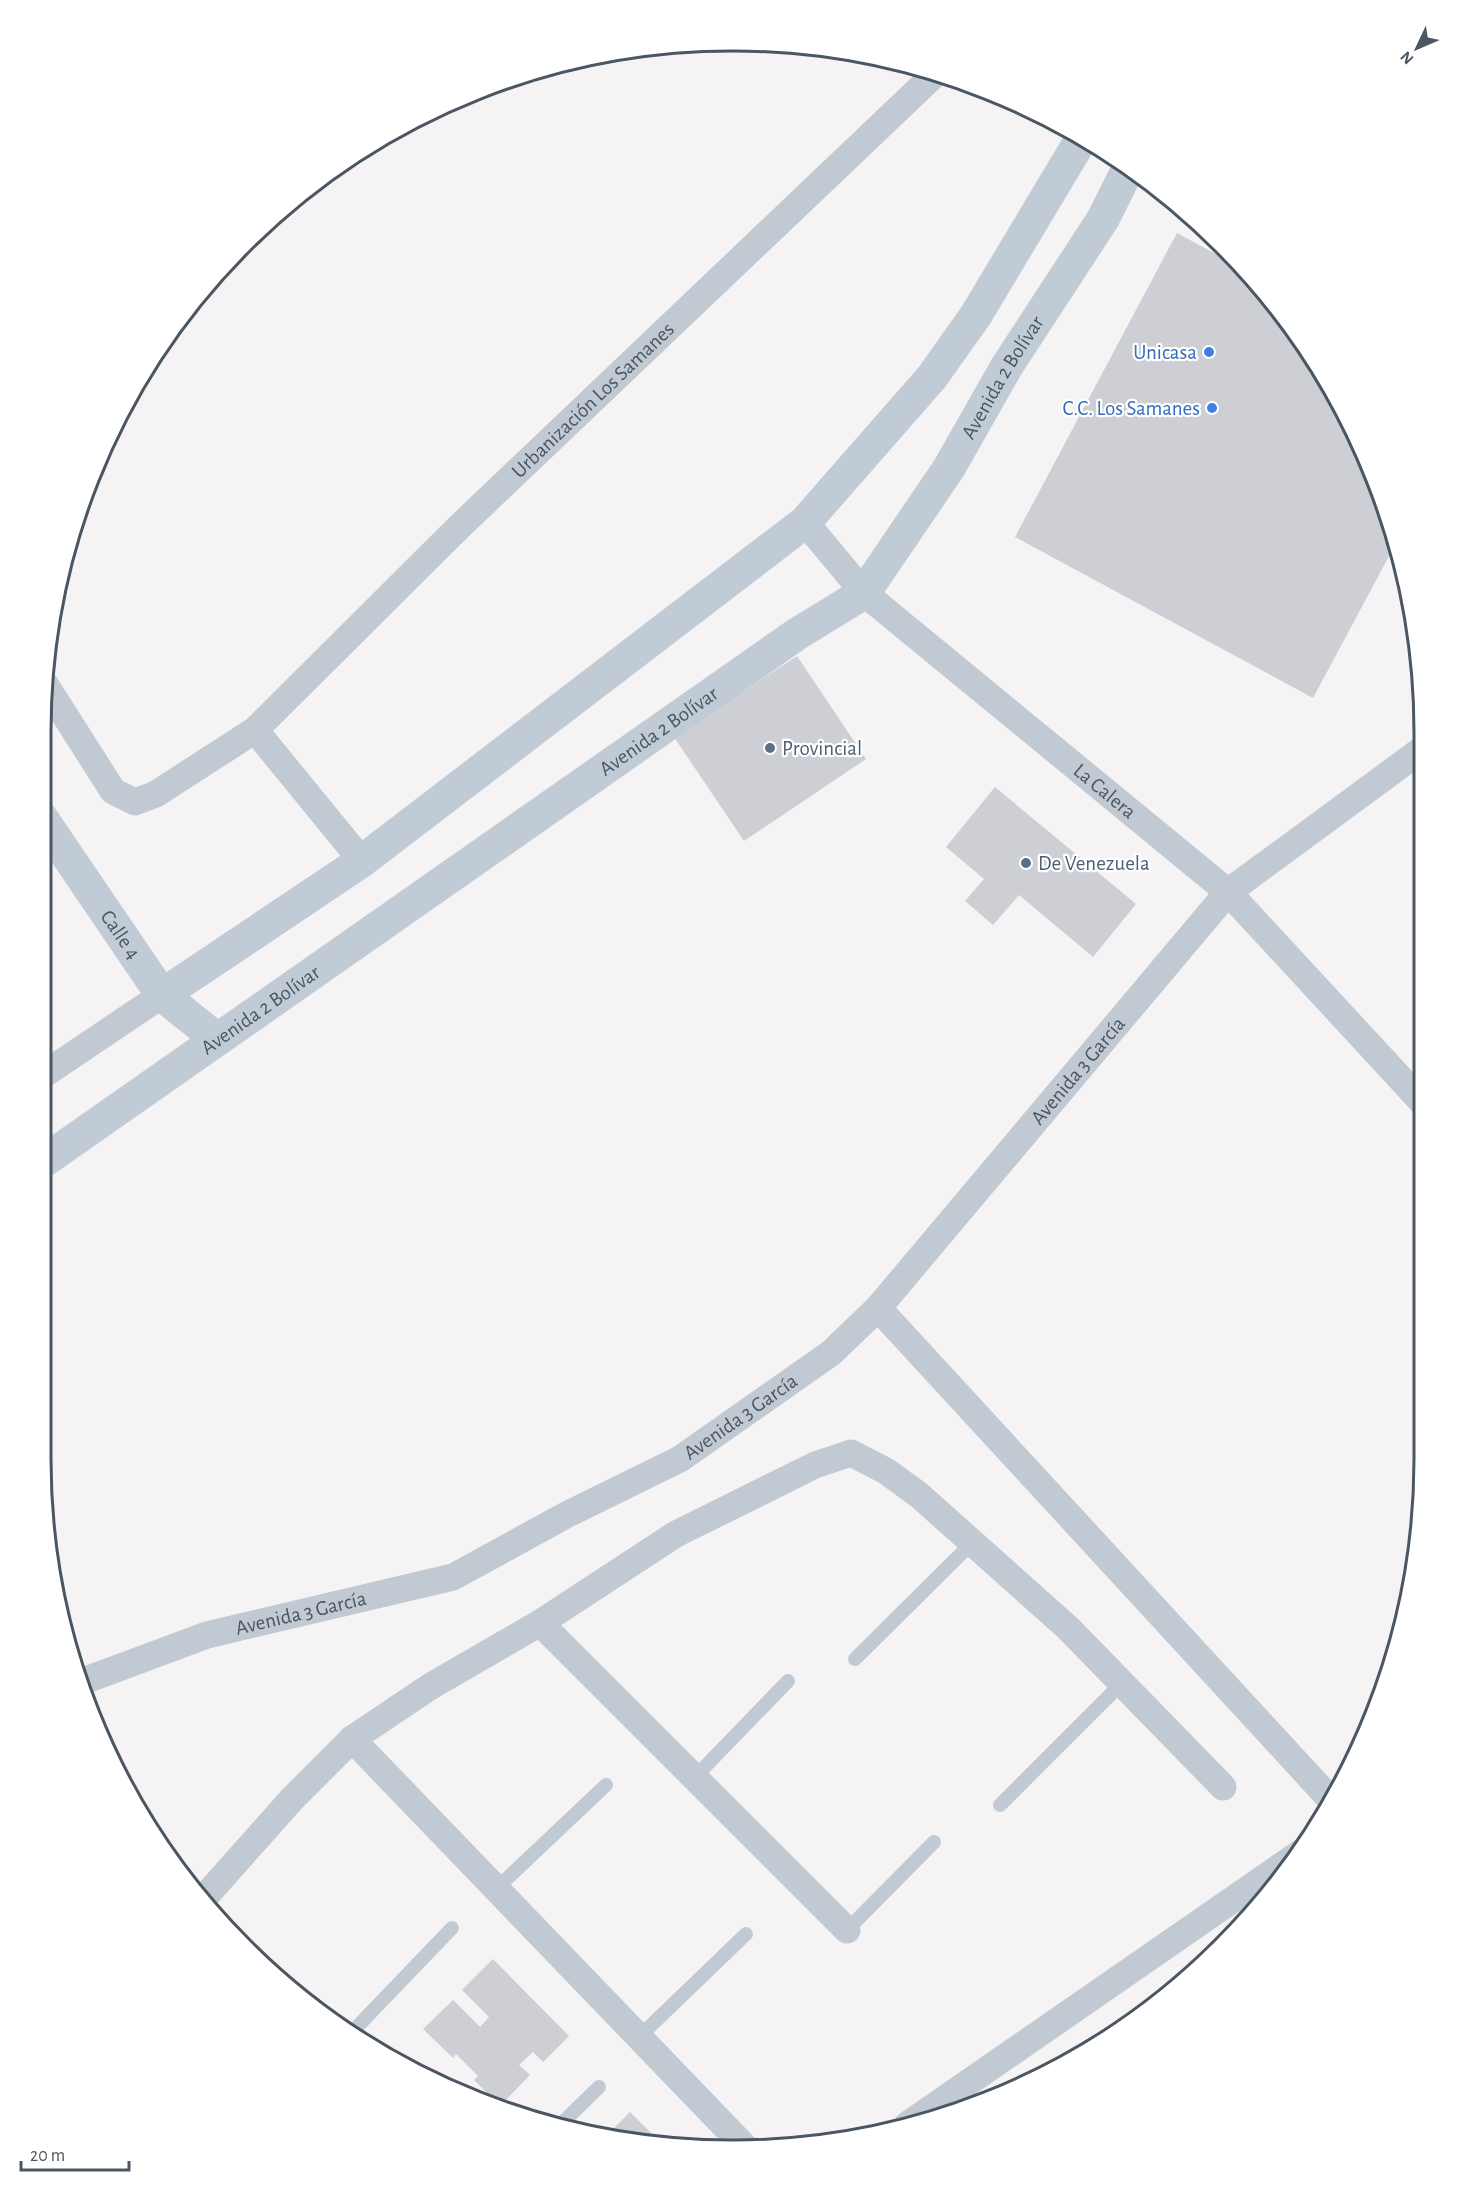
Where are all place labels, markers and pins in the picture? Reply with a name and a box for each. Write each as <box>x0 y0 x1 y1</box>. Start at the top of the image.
place label: Unicasa <box>1133 342 1197 363</box>
marker: Unicasa <box>1202 345 1216 359</box>
place label: C.C. Los Samanes <box>1062 398 1200 419</box>
marker: C.C. Los Samanes <box>1205 401 1219 415</box>
place label: Provincial <box>782 738 862 759</box>
marker: Provincial <box>763 741 777 755</box>
place label: De Venezuela <box>1038 853 1150 874</box>
marker: De Venezuela <box>1019 856 1033 870</box>

